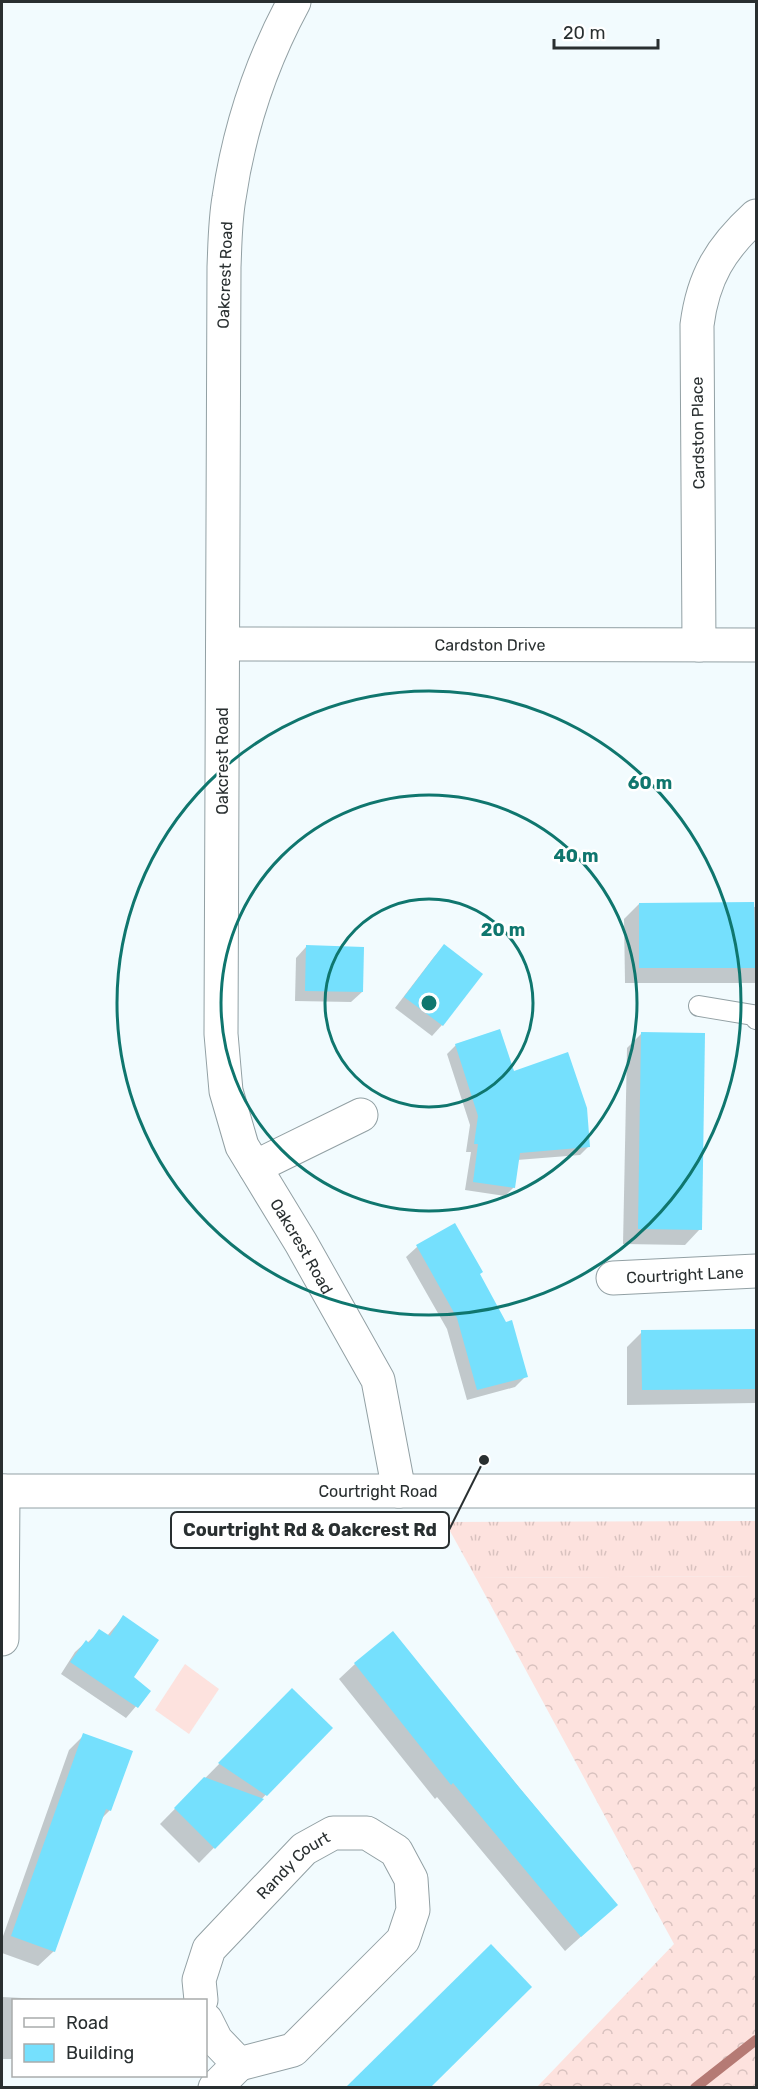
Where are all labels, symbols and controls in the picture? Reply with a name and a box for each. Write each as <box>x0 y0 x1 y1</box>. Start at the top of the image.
scale bar <box>554 12 658 50</box>
text: 20 m <box>563 22 605 44</box>
street label: Oakcrest Road <box>214 221 236 329</box>
street label: Cardston Place <box>688 376 708 490</box>
street label: Cardston Drive <box>435 635 545 654</box>
street label: Oakcrest Road <box>213 707 232 815</box>
text: 60 m <box>628 772 672 794</box>
text: 40 m <box>554 845 598 867</box>
text: 20 m <box>481 919 525 941</box>
centre of rings <box>419 993 439 1013</box>
street label: Oakcrest Road <box>267 1195 337 1297</box>
street label: Courtright Lane <box>626 1262 744 1287</box>
street label: Courtright Road <box>318 1482 438 1501</box>
callout: Courtright Rd & Oakcrest Rd <box>171 1512 449 1548</box>
text: Courtright Rd & Oakcrest Rd <box>183 1519 437 1541</box>
street label: Randy Court <box>252 1827 333 1903</box>
legend <box>12 1999 207 2077</box>
text: Road <box>66 2012 109 2034</box>
text: Building <box>66 2042 134 2064</box>

